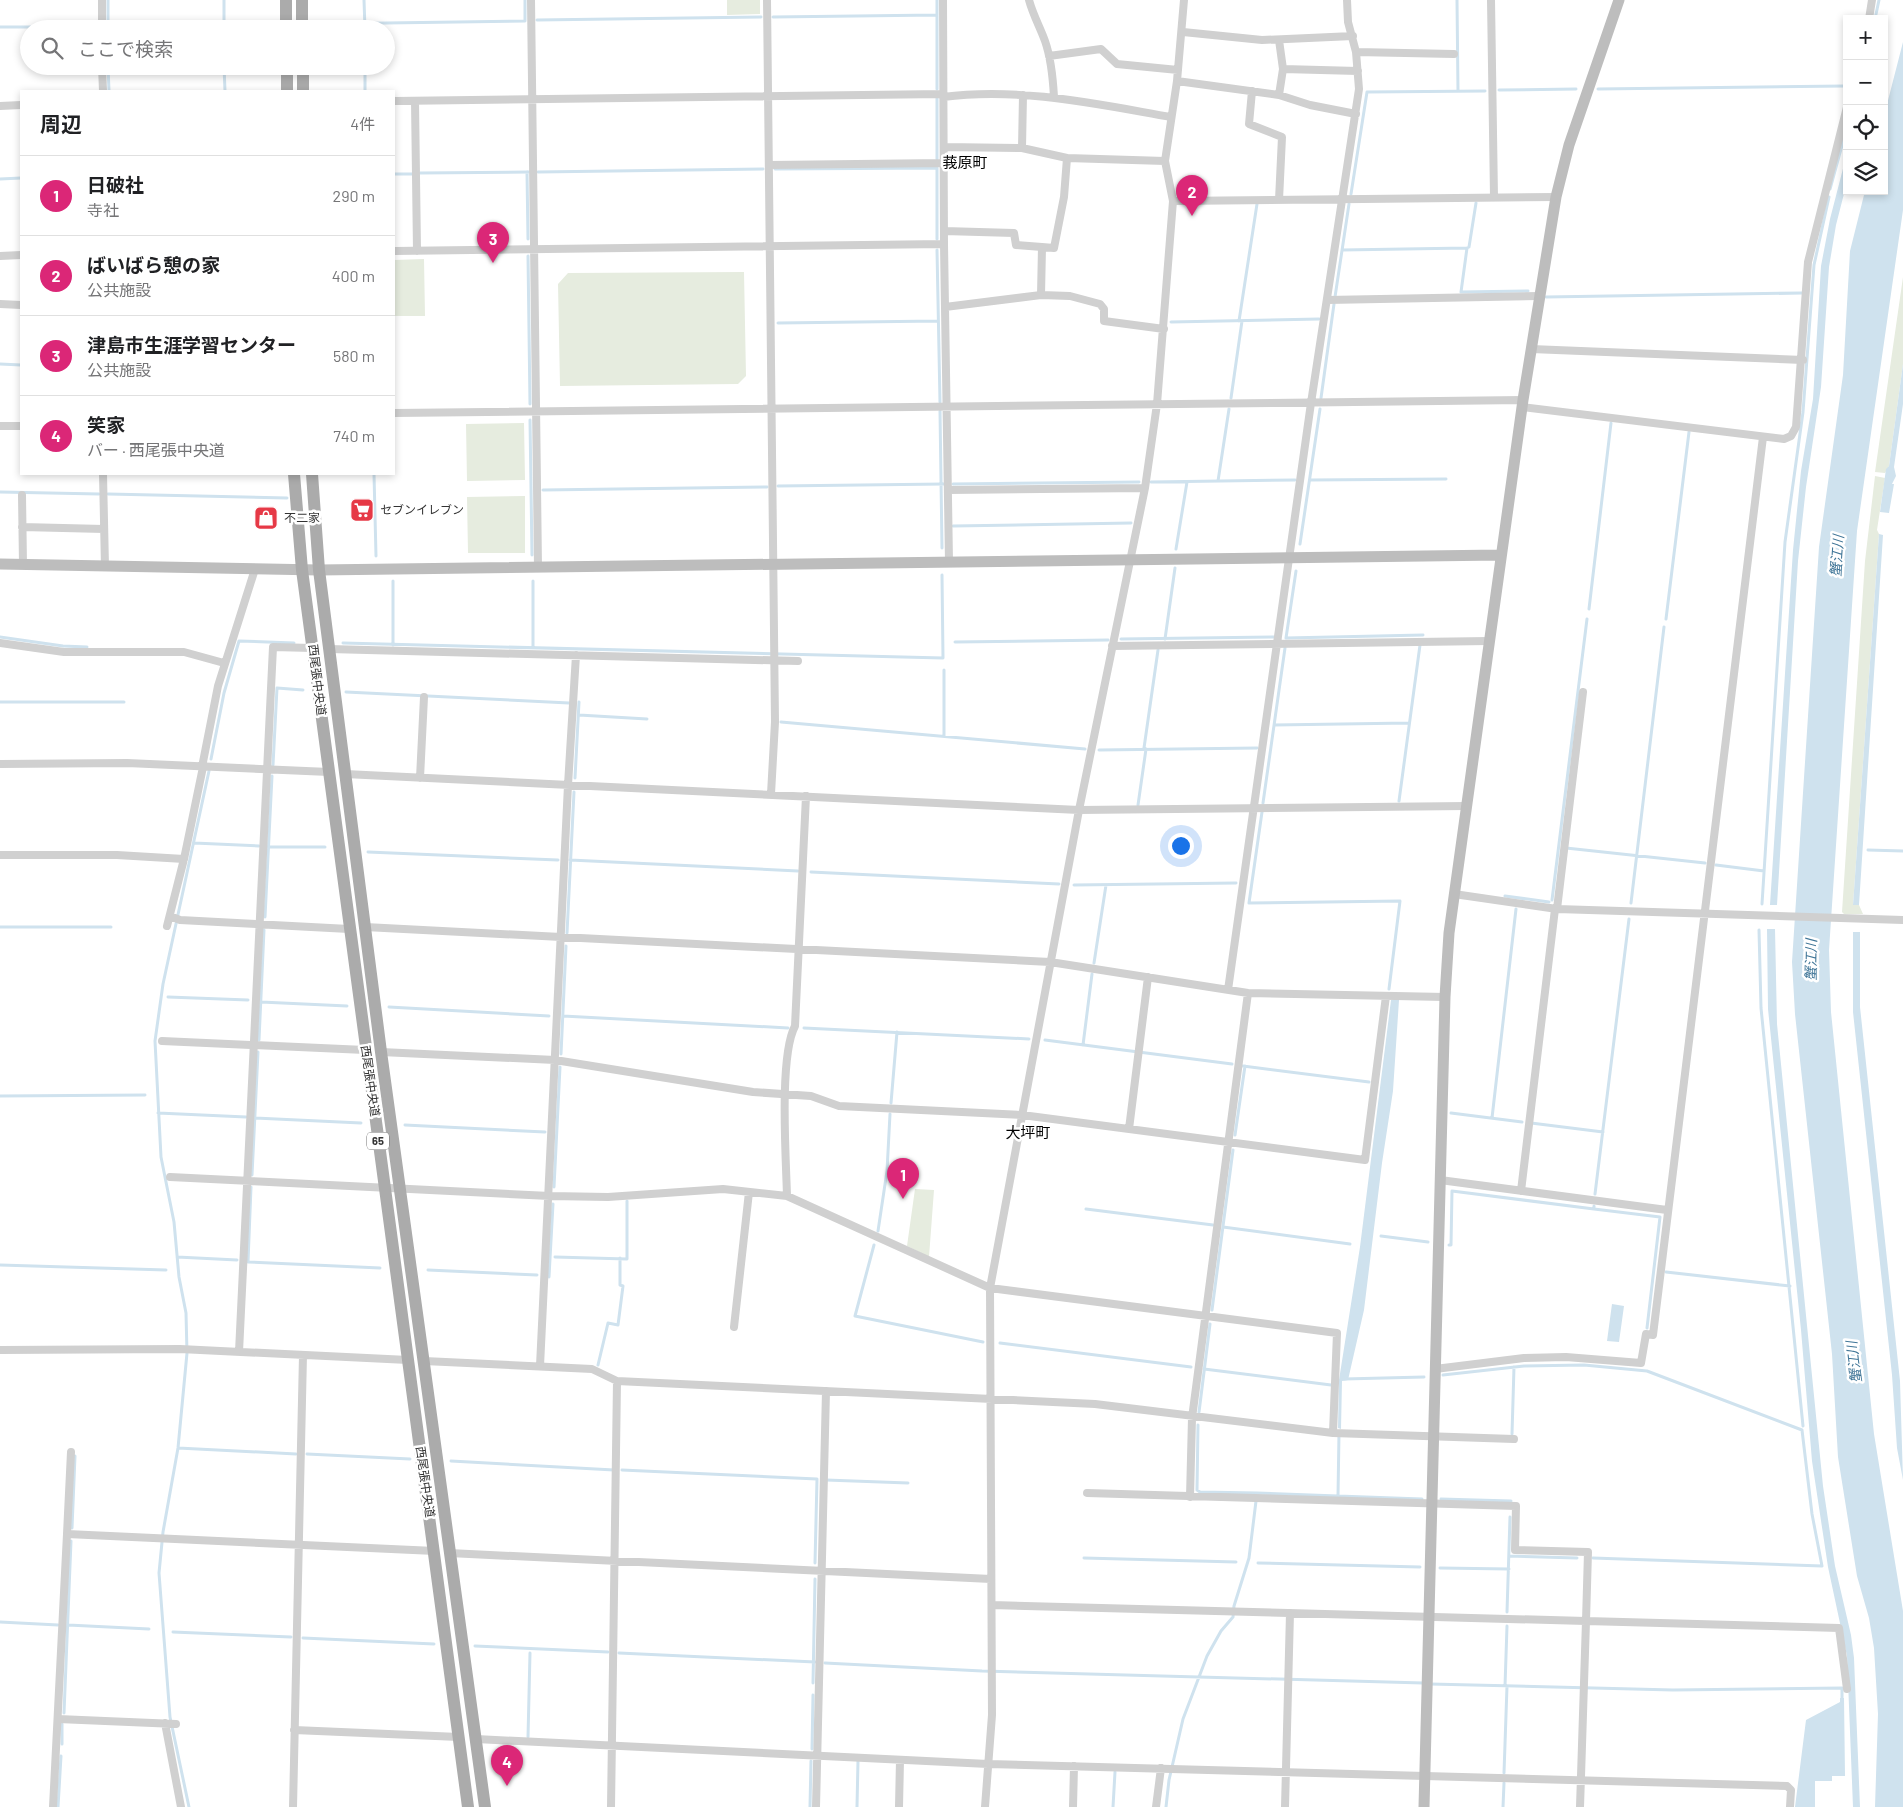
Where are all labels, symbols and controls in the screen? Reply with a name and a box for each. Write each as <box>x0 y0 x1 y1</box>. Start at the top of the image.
map controls <box>1843 15 1888 195</box>
button: + <box>1843 15 1888 60</box>
search box <box>20 20 395 75</box>
icon: search <box>38 34 66 62</box>
text: ここで検索 <box>78 37 173 60</box>
button: − <box>1843 60 1888 105</box>
button: locate <box>1843 105 1888 150</box>
text: 周辺 <box>40 111 82 136</box>
text: 4件 <box>350 114 375 133</box>
button: layers <box>1843 150 1888 195</box>
district label: 莪原町 <box>942 153 988 171</box>
text: 日破社 <box>87 173 144 196</box>
pin: 2 <box>1176 175 1208 216</box>
text: 1 <box>53 186 59 205</box>
text: 290 m <box>333 186 375 205</box>
text: 寺社 <box>87 200 119 219</box>
pin: 3 <box>477 222 509 263</box>
text: ばいばら憩の家 <box>87 253 220 276</box>
text: 2 <box>52 266 60 285</box>
text: 400 m <box>332 266 375 285</box>
text: 公共施設 <box>87 280 151 299</box>
text: 津島市生涯学習センター <box>87 333 296 356</box>
text: 3 <box>52 346 60 365</box>
text: 580 m <box>333 346 375 365</box>
text: 公共施設 <box>87 360 151 379</box>
text: 笑家 <box>87 413 125 436</box>
text: 4 <box>51 426 61 445</box>
text: 740 m <box>333 426 375 445</box>
text: バー · 西尾張中央道 <box>87 440 225 459</box>
supermarket icon: セブンイレブン <box>349 497 375 523</box>
place label: セブンイレブン <box>380 502 464 516</box>
shop icon: 不二家 <box>253 505 279 531</box>
place label: 不二家 <box>284 510 320 524</box>
water label: 蟹江川 <box>1827 532 1847 578</box>
street label: 西尾張中央道 <box>307 643 329 716</box>
your location <box>1168 833 1194 859</box>
water label: 蟹江川 <box>1802 937 1819 981</box>
street label: 西尾張中央道 <box>359 1044 383 1117</box>
district label: 大坪町 <box>1005 1123 1051 1141</box>
road number: 65 <box>367 1132 389 1150</box>
pin: 1 <box>887 1158 919 1199</box>
water label: 蟹江川 <box>1842 1338 1864 1384</box>
street label: 西尾張中央道 <box>414 1445 438 1518</box>
pin: 4 <box>491 1745 523 1786</box>

